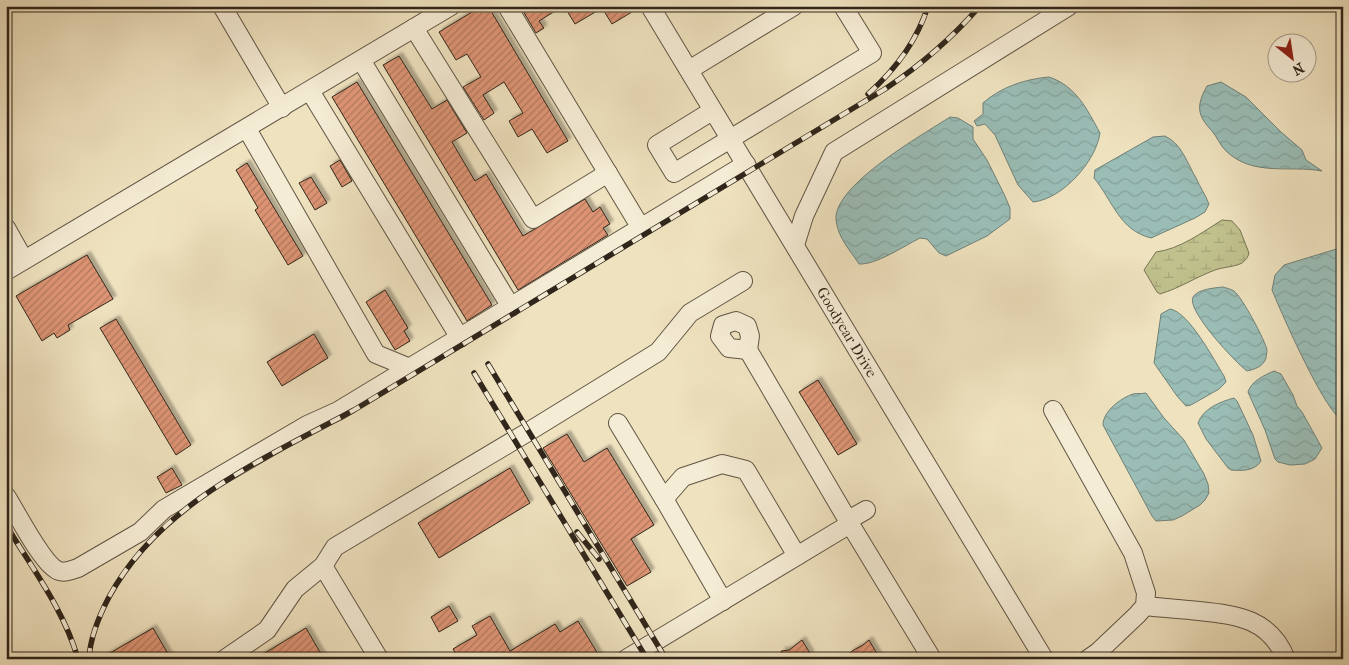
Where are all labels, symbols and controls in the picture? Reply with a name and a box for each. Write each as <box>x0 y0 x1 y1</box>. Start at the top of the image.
north arrow <box>1266 32 1316 82</box>
text: N <box>1289 59 1307 79</box>
street label: Goodyear Drive <box>813 284 881 381</box>

